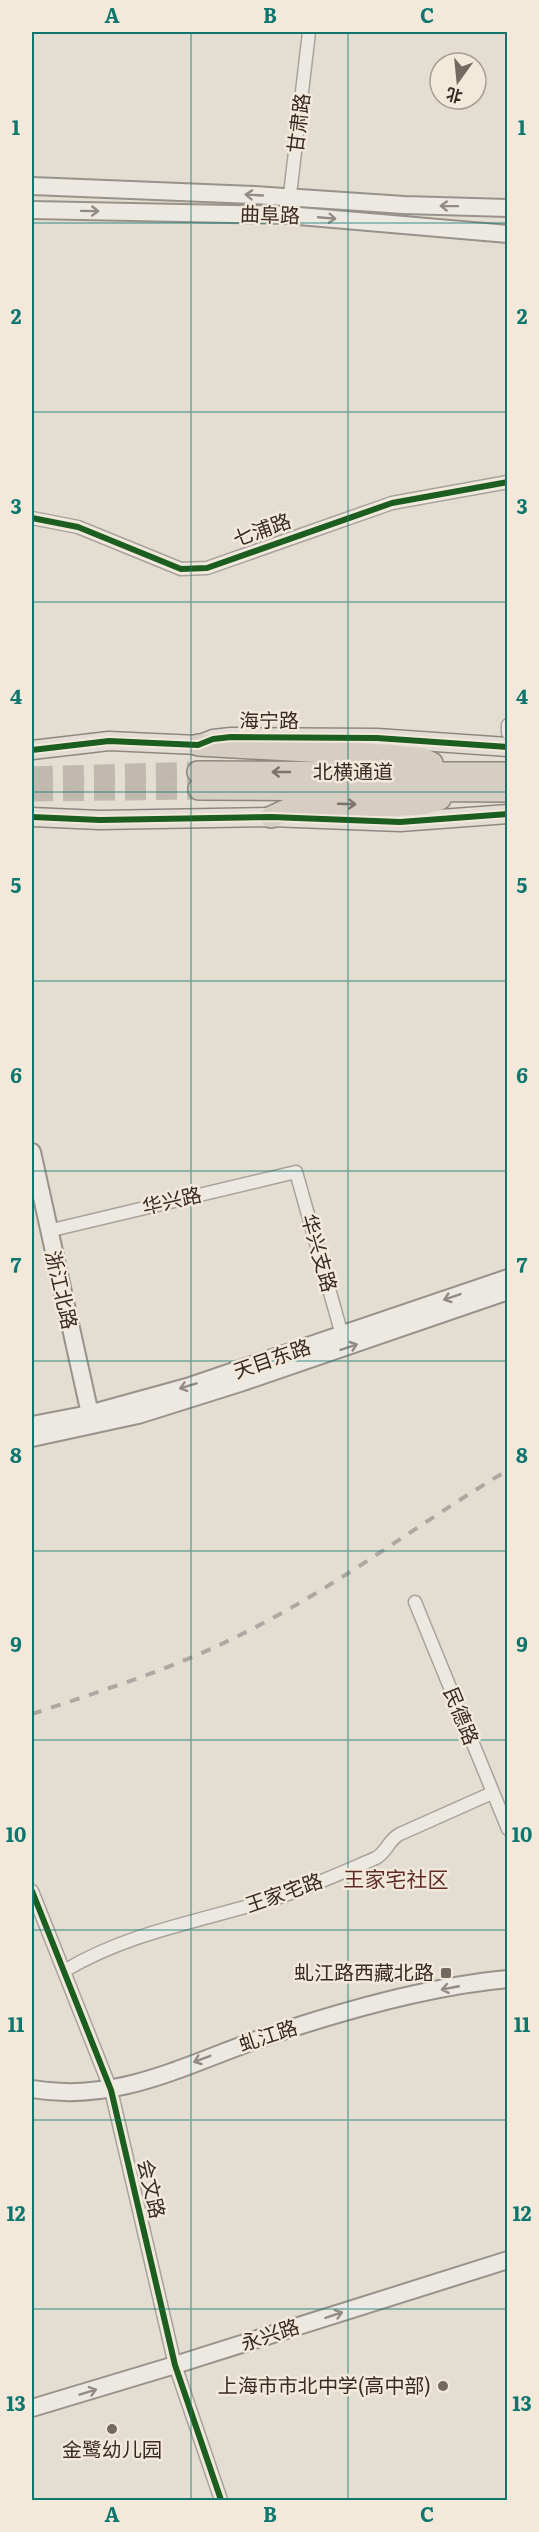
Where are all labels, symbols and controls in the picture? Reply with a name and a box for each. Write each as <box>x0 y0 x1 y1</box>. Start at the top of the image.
text: A <box>104 0 120 29</box>
text: B <box>263 0 277 29</box>
text: C <box>420 0 434 29</box>
north arrow <box>428 51 488 111</box>
text: 北 <box>443 83 465 110</box>
street label: 甘肃路 <box>278 91 316 154</box>
text: 1 <box>12 111 20 141</box>
text: 1 <box>518 111 526 141</box>
one-way arrow <box>245 189 265 200</box>
street label: 曲阜路 <box>240 197 301 229</box>
one-way arrow <box>440 201 460 212</box>
one-way arrow <box>79 205 99 217</box>
one-way arrow <box>316 213 336 224</box>
text: 2 <box>11 300 22 330</box>
text: 2 <box>517 300 528 330</box>
text: 3 <box>10 490 22 520</box>
text: 3 <box>516 490 528 520</box>
street label: 七浦路 <box>228 504 295 552</box>
text: 4 <box>10 680 22 710</box>
text: 4 <box>516 680 528 710</box>
street label: 海宁路 <box>239 704 299 734</box>
street label: 北横通道 <box>313 755 393 785</box>
one-way arrow <box>272 766 292 778</box>
one-way arrow <box>336 799 356 810</box>
text: 5 <box>11 869 22 899</box>
text: 5 <box>517 869 528 899</box>
text: 6 <box>10 1059 22 1089</box>
text: 6 <box>516 1059 528 1089</box>
street label: 华兴路 <box>139 1178 204 1220</box>
street label: 华兴支路 <box>295 1210 346 1295</box>
street label: 浙江北路 <box>39 1247 87 1332</box>
text: 7 <box>11 1249 22 1279</box>
text: 7 <box>517 1249 528 1279</box>
one-way arrow <box>443 1292 462 1303</box>
street label: 天目东路 <box>229 1330 314 1384</box>
one-way arrow <box>339 1340 358 1351</box>
one-way arrow <box>179 1381 198 1392</box>
text: 8 <box>10 1439 22 1469</box>
text: 8 <box>516 1439 528 1469</box>
text: 9 <box>10 1628 22 1658</box>
text: 9 <box>516 1628 528 1658</box>
street label: 民德路 <box>438 1682 488 1749</box>
text: 10 <box>6 1818 26 1848</box>
text: 10 <box>512 1818 532 1848</box>
district label: 王家宅社区 <box>344 1862 449 1893</box>
street label: 王家宅路 <box>241 1864 326 1918</box>
place label: 虬江路西藏北路 <box>294 1956 434 1986</box>
marker: 虬江路西藏北路 <box>439 1966 453 1980</box>
one-way arrow <box>440 1983 460 1994</box>
text: 11 <box>8 2008 24 2038</box>
text: 11 <box>514 2008 530 2038</box>
street label: 虬江路 <box>234 2011 301 2058</box>
one-way arrow <box>193 2054 212 2065</box>
street label: 会文路 <box>132 2156 174 2221</box>
text: 12 <box>6 2197 26 2227</box>
text: 12 <box>512 2197 532 2227</box>
one-way arrow <box>324 2309 343 2320</box>
street label: 永兴路 <box>236 2310 303 2357</box>
place label: 上海市市北中学(高中部) <box>218 2369 431 2399</box>
marker: 上海市市北中学(高中部) <box>436 2379 450 2393</box>
one-way arrow <box>78 2386 97 2397</box>
text: 13 <box>6 2387 26 2417</box>
text: 13 <box>512 2387 532 2417</box>
marker: 金鹭幼儿园 <box>105 2422 119 2436</box>
place label: 金鹭幼儿园 <box>62 2433 162 2463</box>
text: A <box>104 2498 120 2528</box>
text: B <box>263 2498 277 2528</box>
text: C <box>420 2498 434 2528</box>

